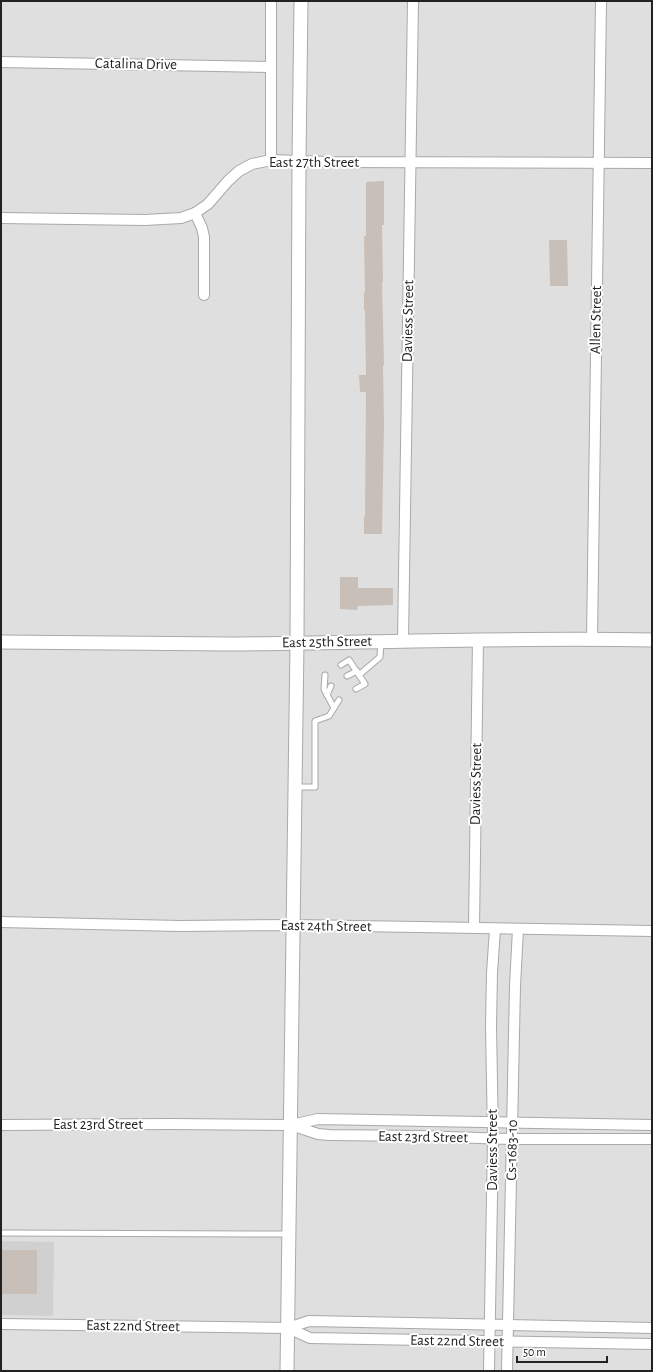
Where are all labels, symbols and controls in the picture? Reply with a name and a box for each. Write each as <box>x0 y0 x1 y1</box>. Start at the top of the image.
street label: Catalina Drive <box>95 56 177 72</box>
street label: East 27th Street <box>269 155 359 170</box>
street label: Daviess Street <box>400 280 416 362</box>
street label: Allen Street <box>588 285 604 354</box>
street label: East 25th Street <box>282 634 372 650</box>
street label: Daviess Street <box>468 743 484 825</box>
street label: East 24th Street <box>280 918 372 934</box>
street label: Daviess Street <box>485 1109 500 1191</box>
street label: East 23rd Street <box>53 1117 143 1132</box>
street label: Cs-1683-10 <box>504 1119 520 1181</box>
street label: East 23rd Street <box>378 1129 468 1145</box>
street label: East 22nd Street <box>86 1318 180 1334</box>
street label: East 22nd Street <box>410 1333 504 1349</box>
scale bar <box>517 1338 607 1364</box>
text: 50 m <box>523 1346 546 1358</box>

